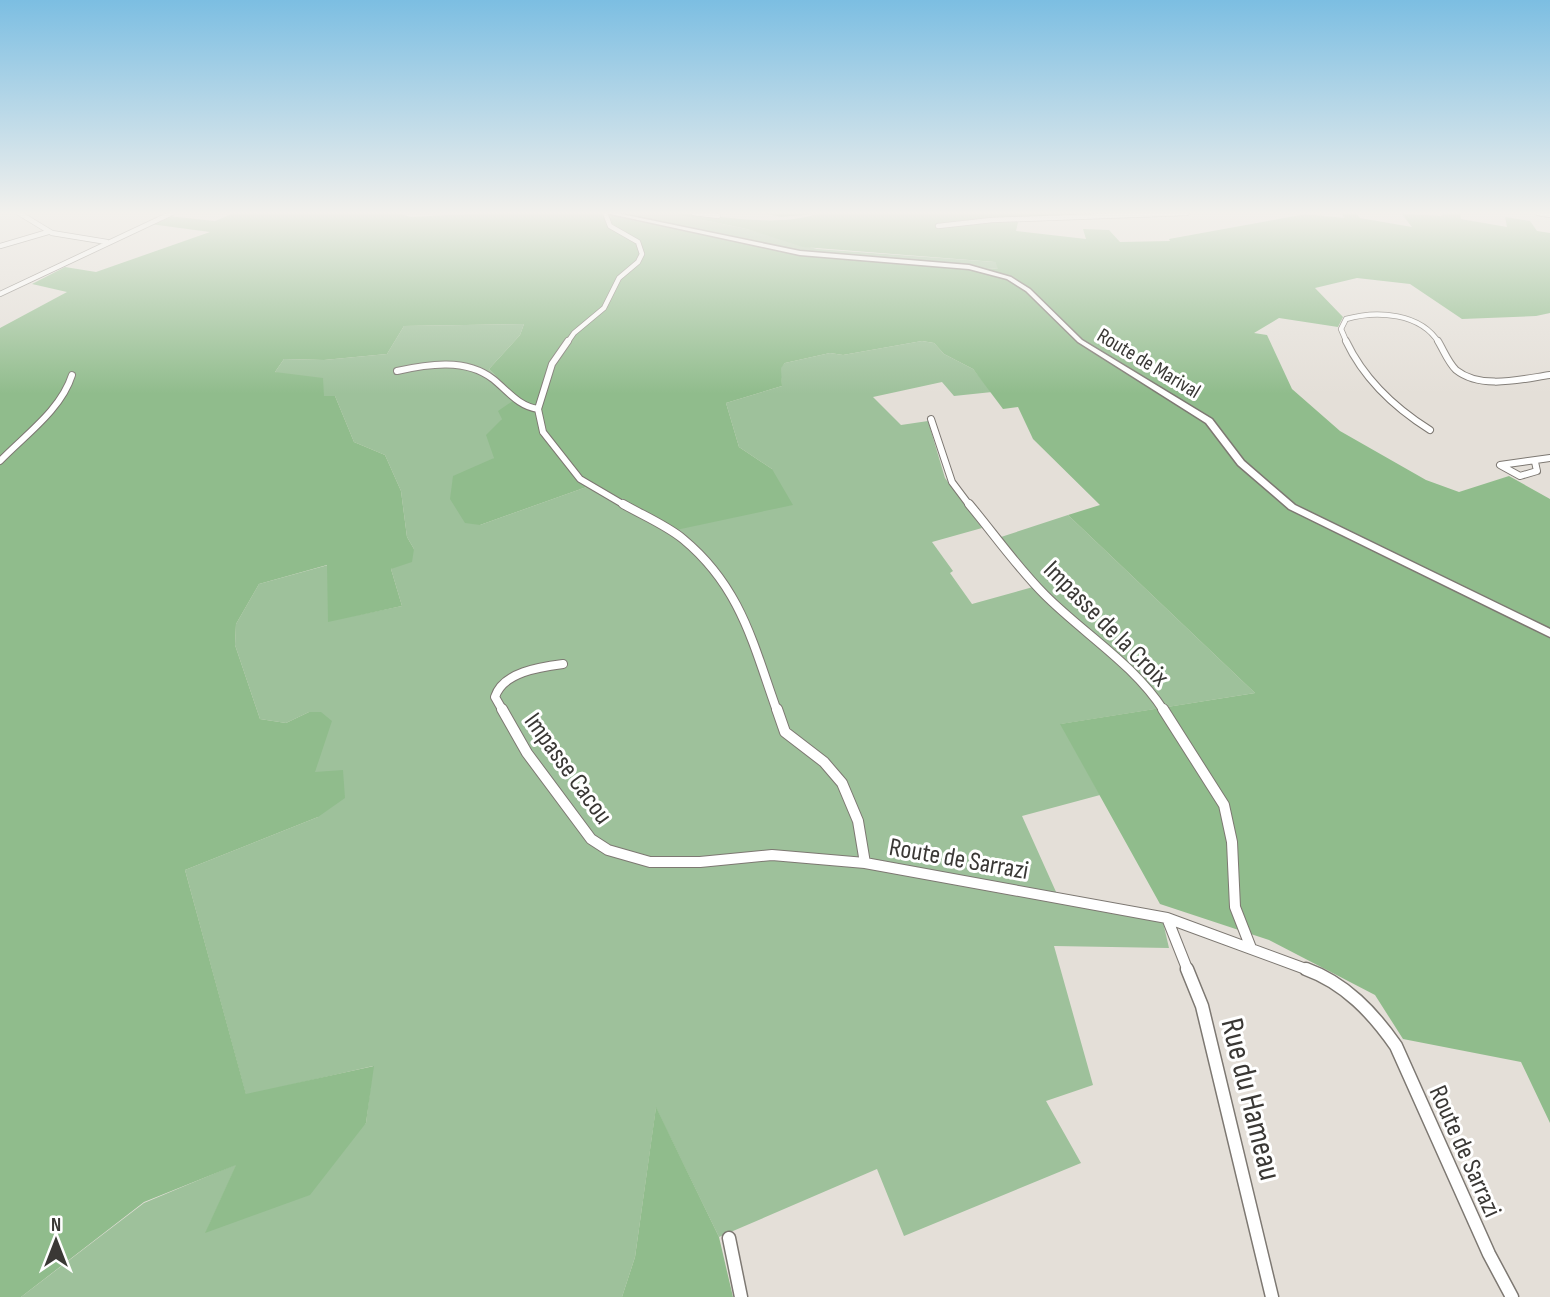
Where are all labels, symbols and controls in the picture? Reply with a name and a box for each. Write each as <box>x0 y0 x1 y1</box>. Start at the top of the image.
street label: Route de Marival <box>1093 323 1205 404</box>
street label: Impasse de la Croix <box>1037 555 1175 694</box>
street label: Impasse Cacou <box>517 707 618 830</box>
street label: Route de Sarrazi <box>887 832 1031 887</box>
street label: Rue du Hameau <box>1212 1014 1289 1184</box>
street label: Route de Sarrazi <box>1422 1081 1507 1222</box>
north arrow <box>21 1206 91 1276</box>
text: N <box>51 1214 61 1237</box>

